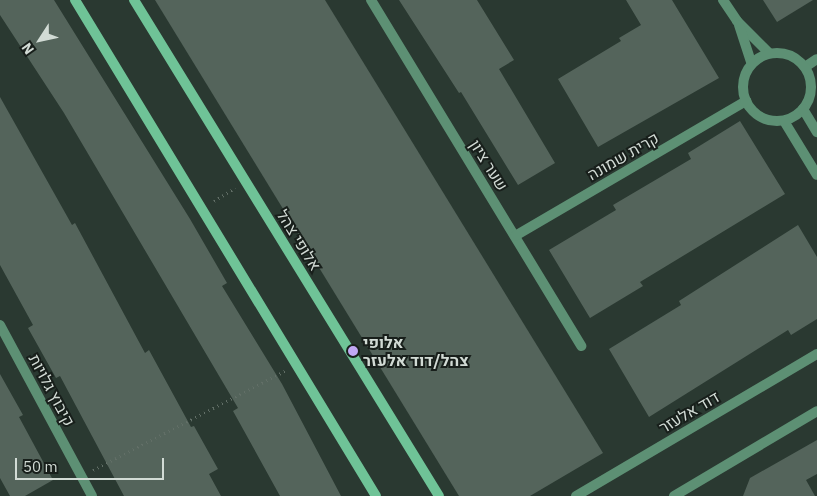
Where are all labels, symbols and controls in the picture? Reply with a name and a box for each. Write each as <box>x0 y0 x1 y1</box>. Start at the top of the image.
north arrow <box>15 15 65 65</box>
text: N <box>17 39 38 58</box>
street label: קרית שמונה <box>584 128 662 184</box>
street label: שער ציון <box>466 136 512 194</box>
street label: אלופי צהל <box>273 206 325 274</box>
place label: אלופי צהל/דוד אלעזר <box>363 332 469 370</box>
marker: אלופי צהל/דוד אלעזר <box>347 345 359 357</box>
street label: קיבוץ גלויות <box>25 351 79 429</box>
street label: דוד אלעזר <box>655 387 723 437</box>
scale bar <box>18 448 166 480</box>
text: 50 m <box>23 457 58 476</box>

